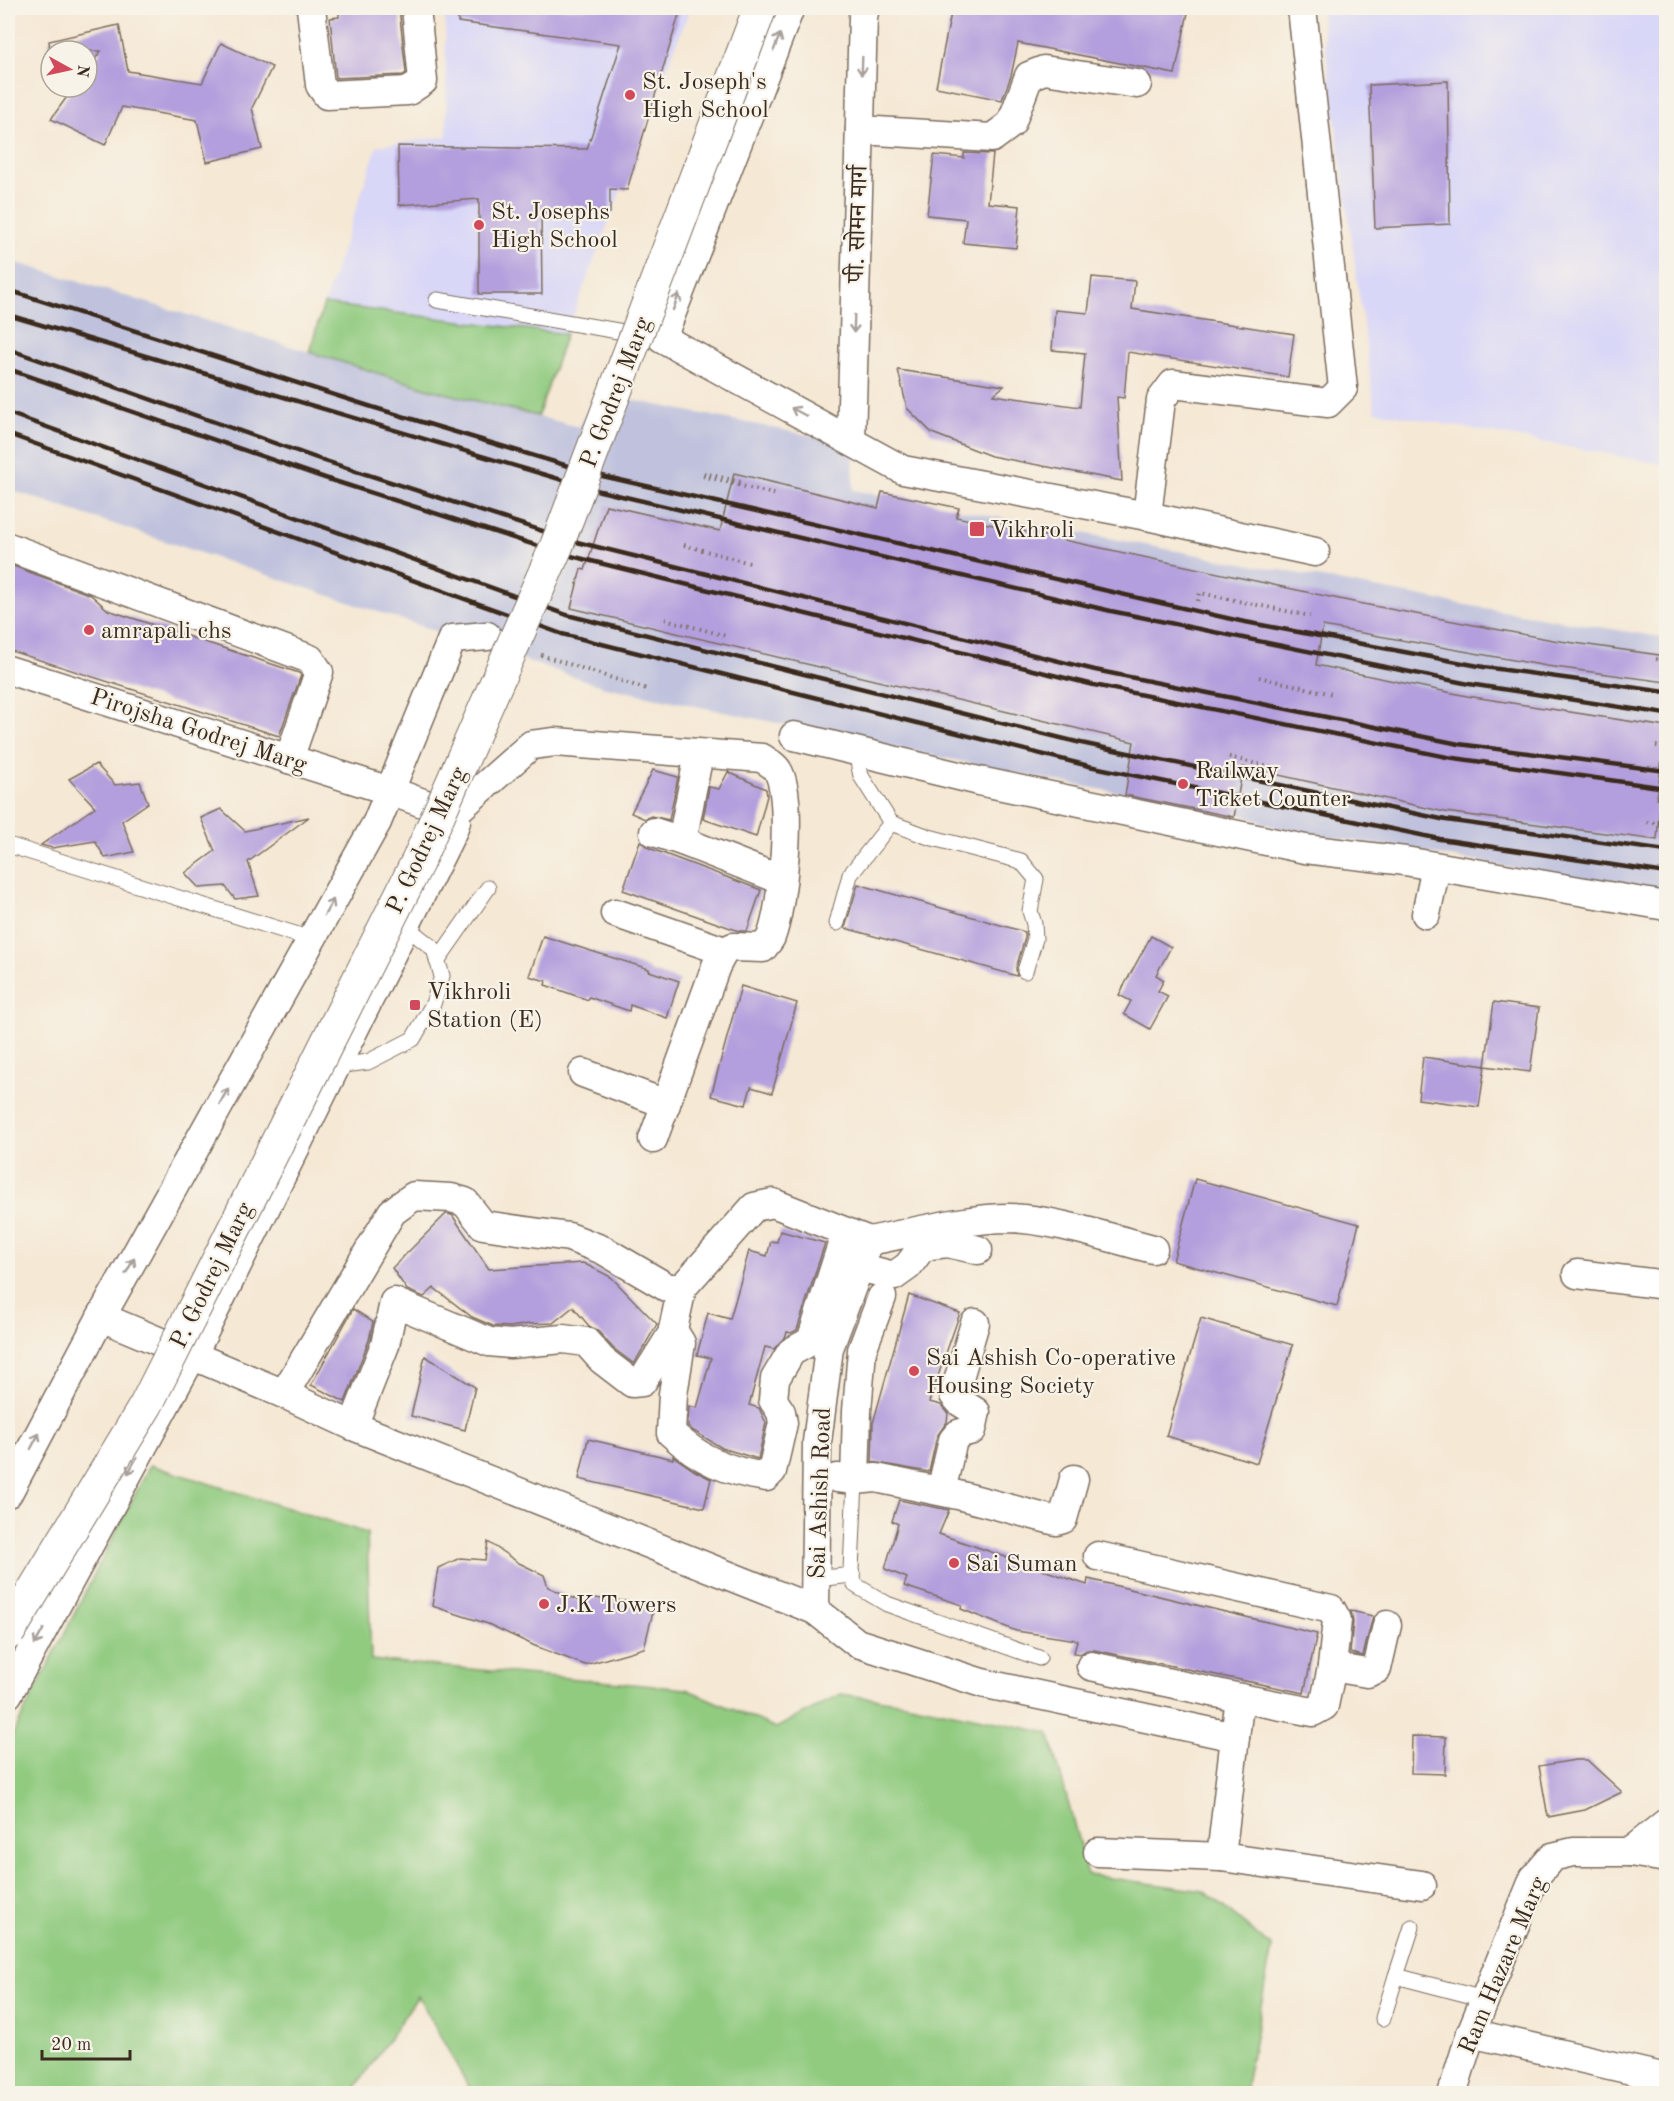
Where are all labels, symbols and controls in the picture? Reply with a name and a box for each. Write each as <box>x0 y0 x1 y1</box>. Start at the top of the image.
one-way arrow <box>772 33 783 52</box>
north arrow <box>39 39 99 99</box>
one-way arrow <box>856 55 867 75</box>
text: N <box>73 64 91 79</box>
place label: St. Joseph's High School <box>642 71 769 123</box>
marker: St. Joseph's High School <box>623 88 637 102</box>
street label: पी. सोमन मार्ग <box>841 163 873 284</box>
place label: St. Josephs High School <box>491 201 618 253</box>
marker: St. Josephs High School <box>472 218 486 232</box>
one-way arrow <box>671 293 682 312</box>
one-way arrow <box>848 313 860 333</box>
street label: P. Godrej Marg <box>577 314 657 471</box>
one-way arrow <box>791 406 808 418</box>
place label: Vikhroli <box>990 519 1074 543</box>
marker: Vikhroli <box>968 520 986 538</box>
place label: amrapali chs <box>101 620 232 644</box>
marker: amrapali chs <box>82 623 96 637</box>
street label: Pirojsha Godrej Marg <box>87 686 310 778</box>
place label: Railway Ticket Counter <box>1195 760 1351 812</box>
street label: P. Godrej Marg <box>383 764 472 918</box>
marker: Railway Ticket Counter <box>1176 777 1190 791</box>
one-way arrow <box>323 899 335 916</box>
place label: Vikhroli Station (E) <box>427 981 543 1033</box>
marker: Vikhroli Station (E) <box>408 998 422 1012</box>
one-way arrow <box>219 1087 230 1105</box>
street label: P. Godrej Marg <box>167 1199 259 1353</box>
one-way arrow <box>124 1258 136 1275</box>
place label: Sai Ashish Co-operative Housing Society <box>926 1347 1176 1399</box>
marker: Sai Ashish Co-operative Housing Society <box>907 1364 921 1378</box>
street label: Sai Ashish Road <box>806 1407 836 1579</box>
one-way arrow <box>30 1433 41 1451</box>
one-way arrow <box>126 1457 138 1474</box>
place label: Sai Suman <box>966 1553 1078 1577</box>
marker: Sai Suman <box>947 1556 961 1570</box>
place label: J.K Towers <box>556 1594 676 1618</box>
marker: J.K Towers <box>537 1597 551 1611</box>
one-way arrow <box>33 1628 44 1646</box>
street label: Ram Hazare Marg <box>1456 1873 1552 2058</box>
scale bar <box>42 2023 130 2061</box>
text: 20 m <box>51 2036 91 2054</box>

